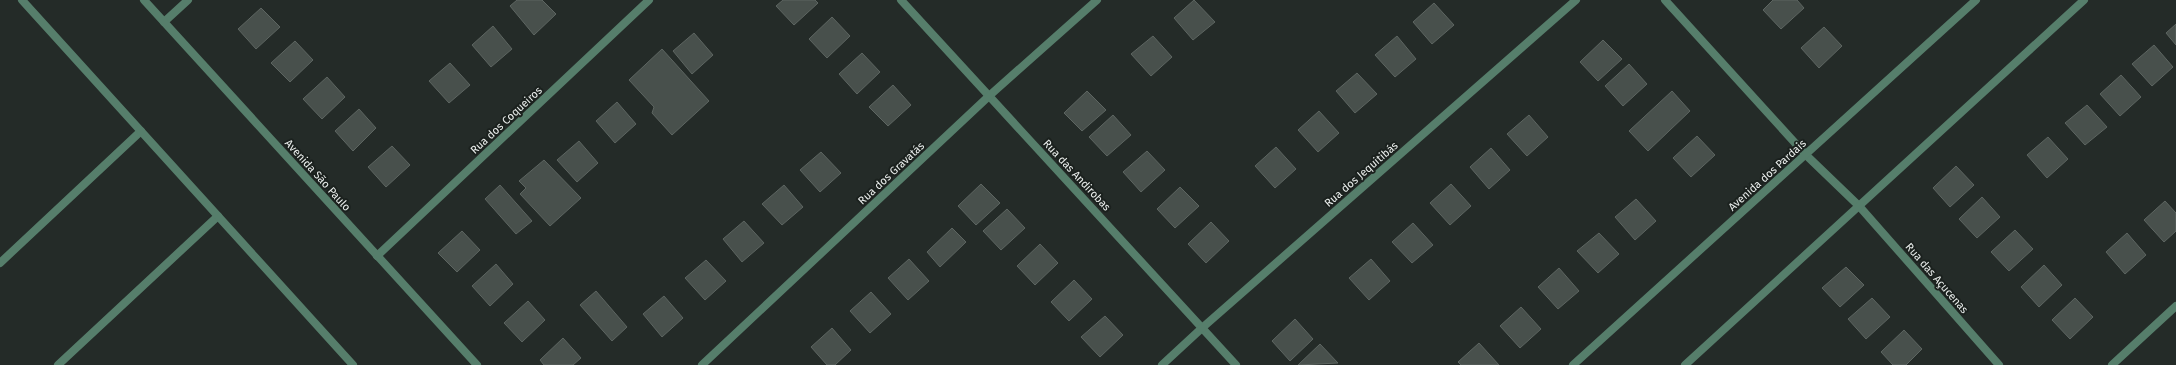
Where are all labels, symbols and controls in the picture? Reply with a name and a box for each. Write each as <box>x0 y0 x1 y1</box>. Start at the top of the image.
street label: Rua dos Coqueiros <box>468 84 545 157</box>
street label: Avenida São Paulo <box>282 137 353 214</box>
street label: Rua das Andirobas <box>1040 137 1113 214</box>
street label: Avenida dos Pardais <box>1726 137 1809 214</box>
street label: Rua dos Gravatás <box>856 139 927 207</box>
street label: Rua dos Jequitibás <box>1322 139 1401 210</box>
street label: Rua das Açucenas <box>1903 241 1971 316</box>

